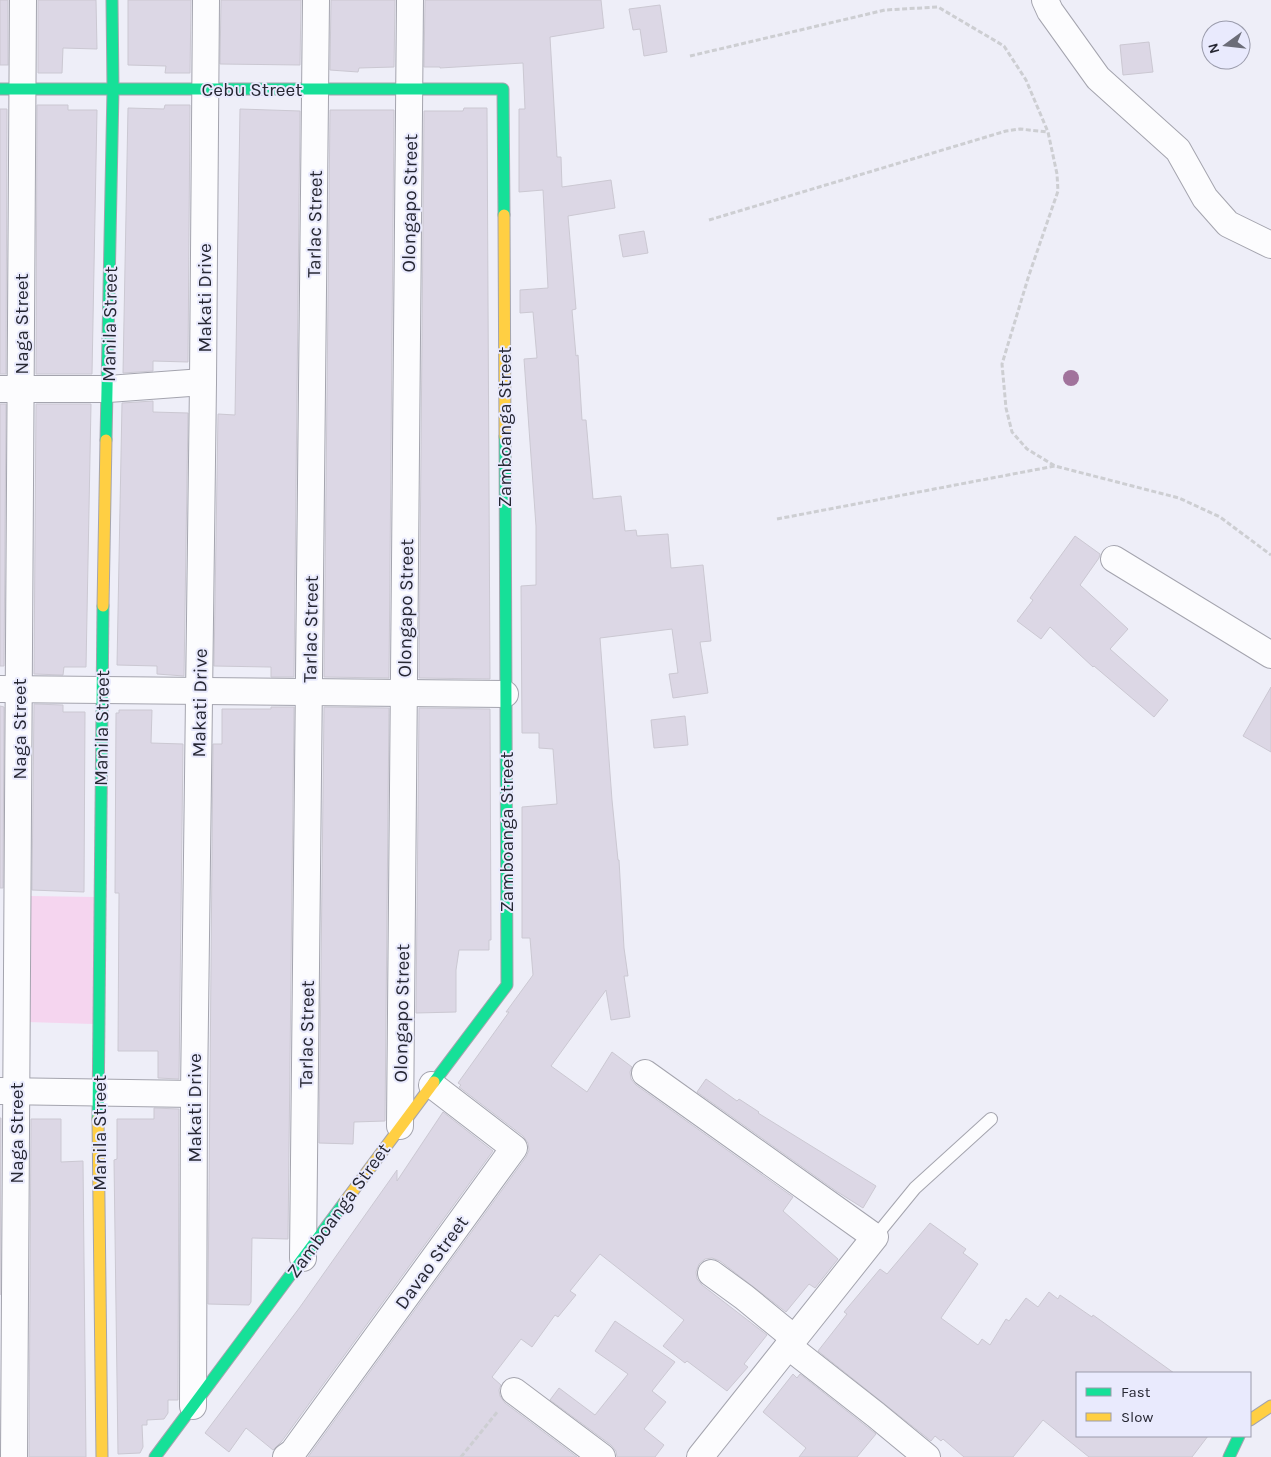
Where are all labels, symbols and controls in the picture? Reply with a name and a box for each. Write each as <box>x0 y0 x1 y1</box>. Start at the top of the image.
north arrow <box>1201 20 1251 70</box>
text: N <box>1204 41 1223 55</box>
street label: Cebu Street <box>202 79 302 101</box>
street label: Olongapo Street <box>398 133 422 273</box>
street label: Tarlac Street <box>303 170 327 278</box>
street label: Makati Drive <box>194 243 216 353</box>
street label: Manila Street <box>98 266 122 382</box>
street label: Naga Street <box>11 273 33 375</box>
street label: Zamboanga Street <box>494 347 516 507</box>
street label: Olongapo Street <box>394 538 418 678</box>
street label: Tarlac Street <box>299 575 323 683</box>
street label: Makati Drive <box>188 648 212 758</box>
street label: Manila Street <box>90 670 114 786</box>
street label: Naga Street <box>9 678 31 780</box>
street label: Zamboanga Street <box>496 752 518 912</box>
street label: Olongapo Street <box>390 943 414 1083</box>
street label: Tarlac Street <box>295 980 319 1088</box>
street label: Makati Drive <box>184 1053 206 1163</box>
street label: Manila Street <box>89 1075 111 1191</box>
street label: Naga Street <box>6 1082 28 1184</box>
street label: Zamboanga Street <box>283 1139 395 1282</box>
street label: Davao Street <box>391 1212 473 1314</box>
legend <box>1076 1372 1251 1437</box>
text: Fast <box>1121 1383 1151 1401</box>
text: Slow <box>1121 1408 1153 1426</box>

